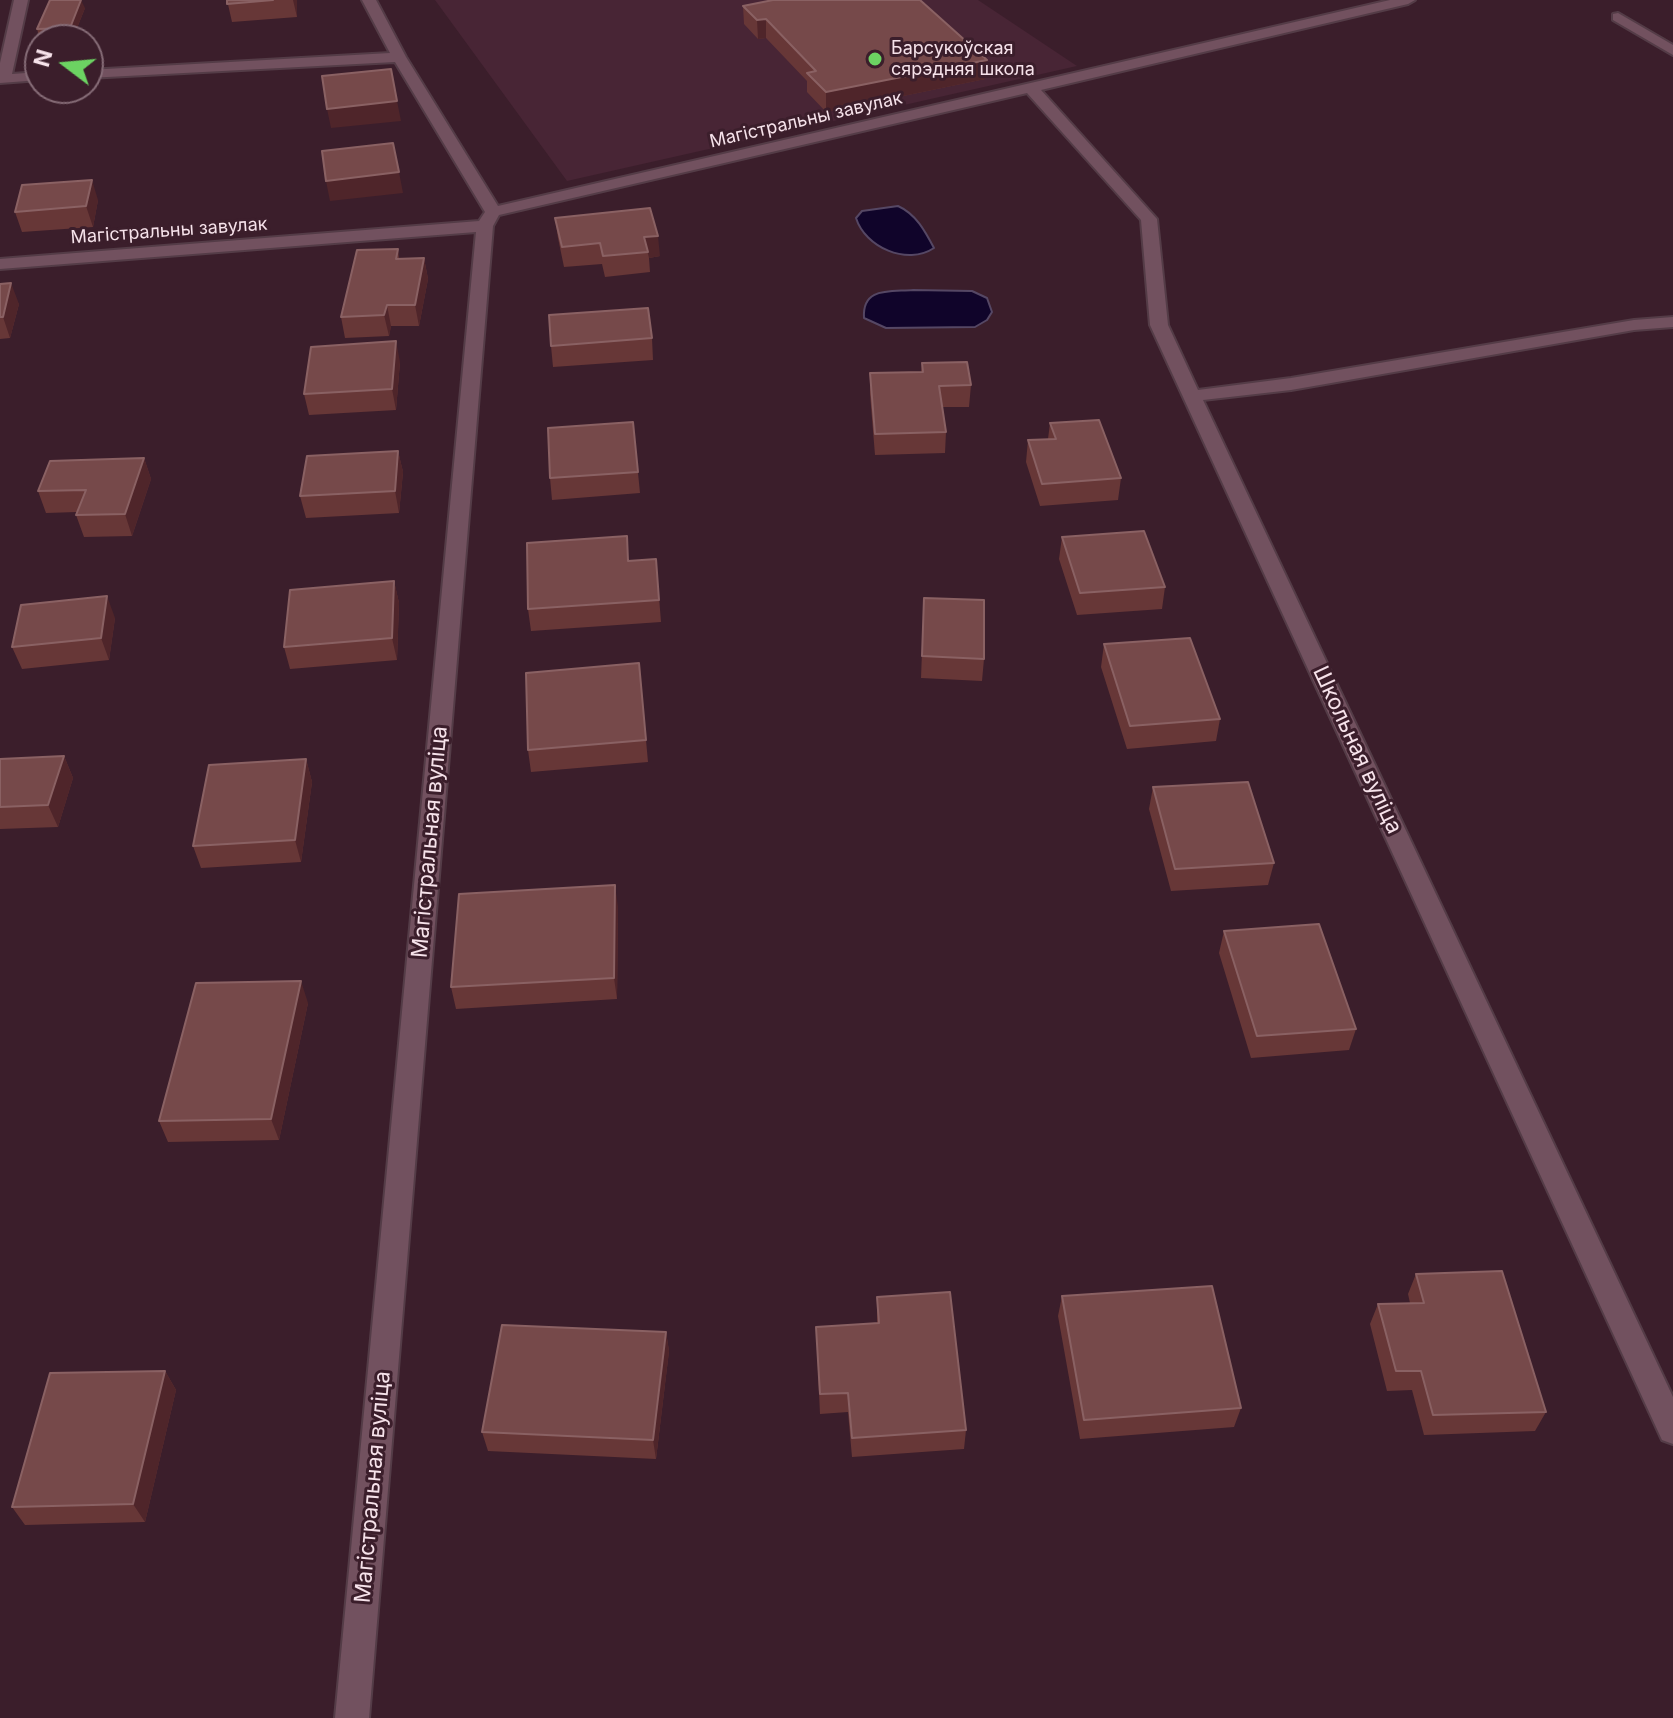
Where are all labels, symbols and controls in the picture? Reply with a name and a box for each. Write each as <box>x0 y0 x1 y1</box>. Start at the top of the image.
north arrow <box>24 24 104 104</box>
place label: Барсукоўская сярэдняя школа <box>891 38 1035 80</box>
text: N <box>28 46 58 70</box>
marker: Барсукоўская сярэдняя школа <box>866 50 884 68</box>
street label: Магістральны завулак <box>708 87 904 153</box>
street label: Магістральны завулак <box>70 213 268 249</box>
street label: Школьная вуліца <box>1307 662 1407 838</box>
street label: Магістральная вуліца <box>407 725 453 959</box>
street label: Магістральная вуліца <box>350 1370 396 1604</box>

